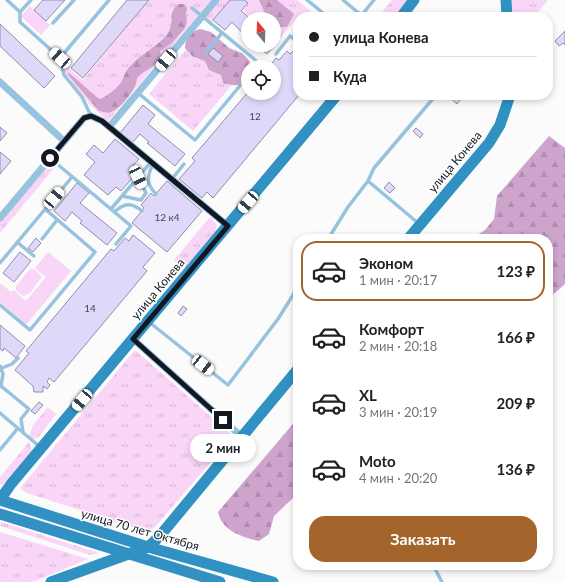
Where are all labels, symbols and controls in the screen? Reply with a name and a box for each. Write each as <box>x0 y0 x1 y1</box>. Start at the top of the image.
north arrow <box>241 12 281 52</box>
map controls <box>241 12 281 100</box>
text: улица Конева <box>333 28 429 46</box>
car <box>47 46 73 70</box>
car <box>154 47 178 73</box>
button: locate <box>241 60 281 100</box>
text: Куда <box>333 67 367 85</box>
house number: 12 <box>249 110 261 122</box>
street label: улица Конева <box>425 128 485 195</box>
route start <box>41 149 59 167</box>
car <box>127 164 149 190</box>
car <box>42 185 66 211</box>
car <box>236 189 260 215</box>
house number: 12 к4 <box>154 211 180 223</box>
icon: car <box>311 253 347 289</box>
text: Эконом <box>359 254 413 272</box>
street label: улица Конева <box>128 255 188 322</box>
text: 123 ₽ <box>497 262 535 280</box>
text: 1 мин · 20:17 <box>359 272 437 288</box>
house number: 14 <box>84 302 96 314</box>
icon: car <box>311 319 347 355</box>
text: Комфорт <box>359 320 424 338</box>
text: 166 ₽ <box>497 328 535 346</box>
text: 2 мин · 20:18 <box>359 338 437 354</box>
car <box>190 353 216 377</box>
icon: car <box>311 385 347 421</box>
text: XL <box>359 386 377 404</box>
car <box>70 387 94 413</box>
text: 209 ₽ <box>497 394 535 412</box>
text: 3 мин · 20:19 <box>359 404 437 420</box>
route end <box>214 411 232 429</box>
callout: 2 мин <box>190 434 256 462</box>
text: 2 мин <box>206 440 241 456</box>
icon: car <box>311 451 347 487</box>
text: Moto <box>359 452 396 470</box>
text: 136 ₽ <box>497 460 535 478</box>
text: 4 мин · 20:20 <box>359 470 437 486</box>
street label: улица 70 лет Октября <box>79 505 201 554</box>
button: Заказать <box>309 516 537 562</box>

